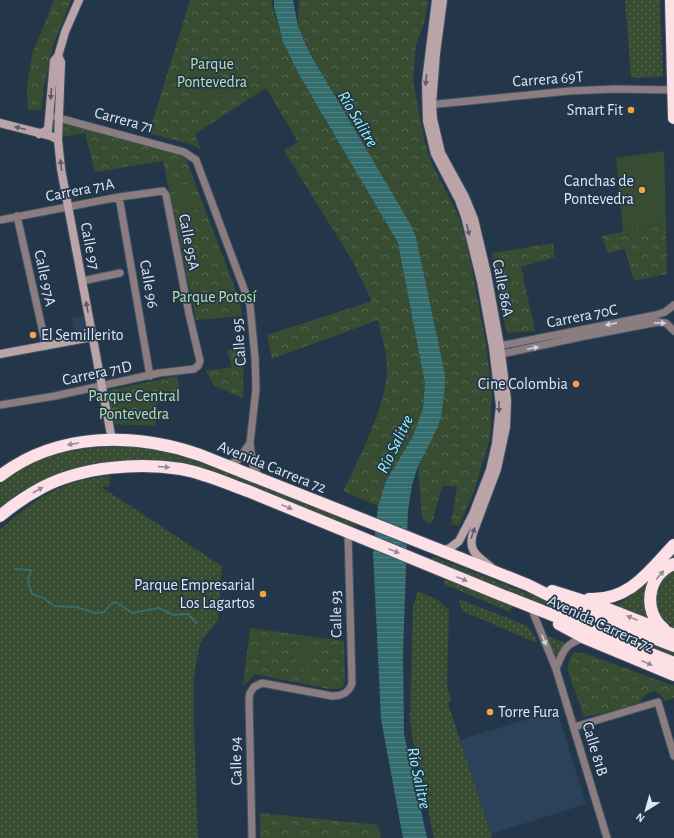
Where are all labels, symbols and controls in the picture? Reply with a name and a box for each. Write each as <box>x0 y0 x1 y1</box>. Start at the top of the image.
park label: Parque Pontevedra <box>177 56 247 90</box>
street label: Carrera 69T <box>512 69 584 89</box>
one-way arrow <box>423 74 430 86</box>
one-way arrow <box>48 88 54 100</box>
water label: Río Salitre <box>335 88 381 150</box>
place label: Smart Fit <box>567 102 623 118</box>
street label: Carrera 71 <box>93 104 155 136</box>
marker: Smart Fit <box>626 105 636 115</box>
one-way arrow <box>13 125 26 131</box>
one-way arrow <box>57 159 64 171</box>
place label: Canchas de Pontevedra <box>564 173 634 207</box>
street label: Carrera 71A <box>44 175 116 205</box>
marker: Canchas de Pontevedra <box>637 185 647 195</box>
street label: Calle 95A <box>176 212 202 272</box>
street label: Calle 97 <box>78 221 102 271</box>
one-way arrow <box>466 224 472 236</box>
street label: Calle 97A <box>31 248 59 308</box>
street label: Calle 86A <box>490 258 516 318</box>
street label: Calle 96 <box>137 259 161 309</box>
park label: Parque Potosí <box>172 289 256 305</box>
one-way arrow <box>83 301 89 313</box>
street label: Carrera 70C <box>545 301 619 331</box>
street label: Calle 95 <box>229 317 249 367</box>
one-way arrow <box>654 320 666 327</box>
one-way arrow <box>605 322 617 328</box>
place label: El Semillerito <box>41 327 124 343</box>
marker: El Semillerito <box>28 330 38 340</box>
one-way arrow <box>527 344 539 350</box>
street label: Carrera 71D <box>61 358 133 388</box>
place label: Cine Colombia <box>478 376 568 392</box>
marker: Cine Colombia <box>571 379 581 389</box>
park label: Parque Central Pontevedra <box>88 388 180 422</box>
one-way arrow <box>496 401 502 414</box>
water label: Río Salitre <box>374 412 416 476</box>
street label: Avenida Carrera 72 <box>215 438 329 496</box>
one-way arrow <box>67 441 79 447</box>
one-way arrow <box>158 464 170 471</box>
one-way arrow <box>32 486 44 493</box>
one-way arrow <box>282 505 294 511</box>
one-way arrow <box>470 527 476 539</box>
one-way arrow <box>389 549 401 555</box>
one-way arrow <box>655 570 664 579</box>
place label: Parque Empresarial Los Lagartos <box>134 577 255 611</box>
one-way arrow <box>457 577 469 583</box>
marker: Parque Empresarial Los Lagartos <box>258 589 268 599</box>
street label: Calle 93 <box>328 590 344 638</box>
street label: Avenida Carrera 72 <box>545 592 657 656</box>
one-way arrow <box>627 615 638 621</box>
one-way arrow <box>542 634 548 646</box>
one-way arrow <box>642 661 654 667</box>
place label: Torre Fura <box>498 704 559 720</box>
marker: Torre Fura <box>485 707 495 717</box>
street label: Calle 81B <box>579 720 611 778</box>
street label: Calle 94 <box>227 736 245 786</box>
water label: Río Salitre <box>404 746 434 810</box>
north arrow <box>626 790 666 830</box>
text: N <box>634 811 647 824</box>

